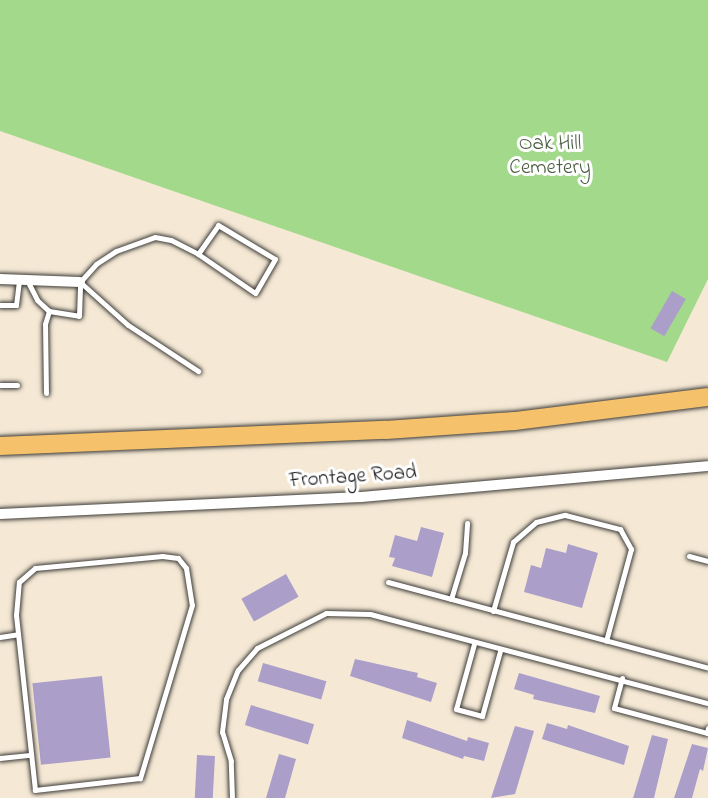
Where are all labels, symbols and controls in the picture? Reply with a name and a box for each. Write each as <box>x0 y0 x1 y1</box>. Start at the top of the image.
park label: Oak Hill Cemetery <box>509 131 591 181</box>
street label: Frontage Road <box>288 460 418 494</box>

